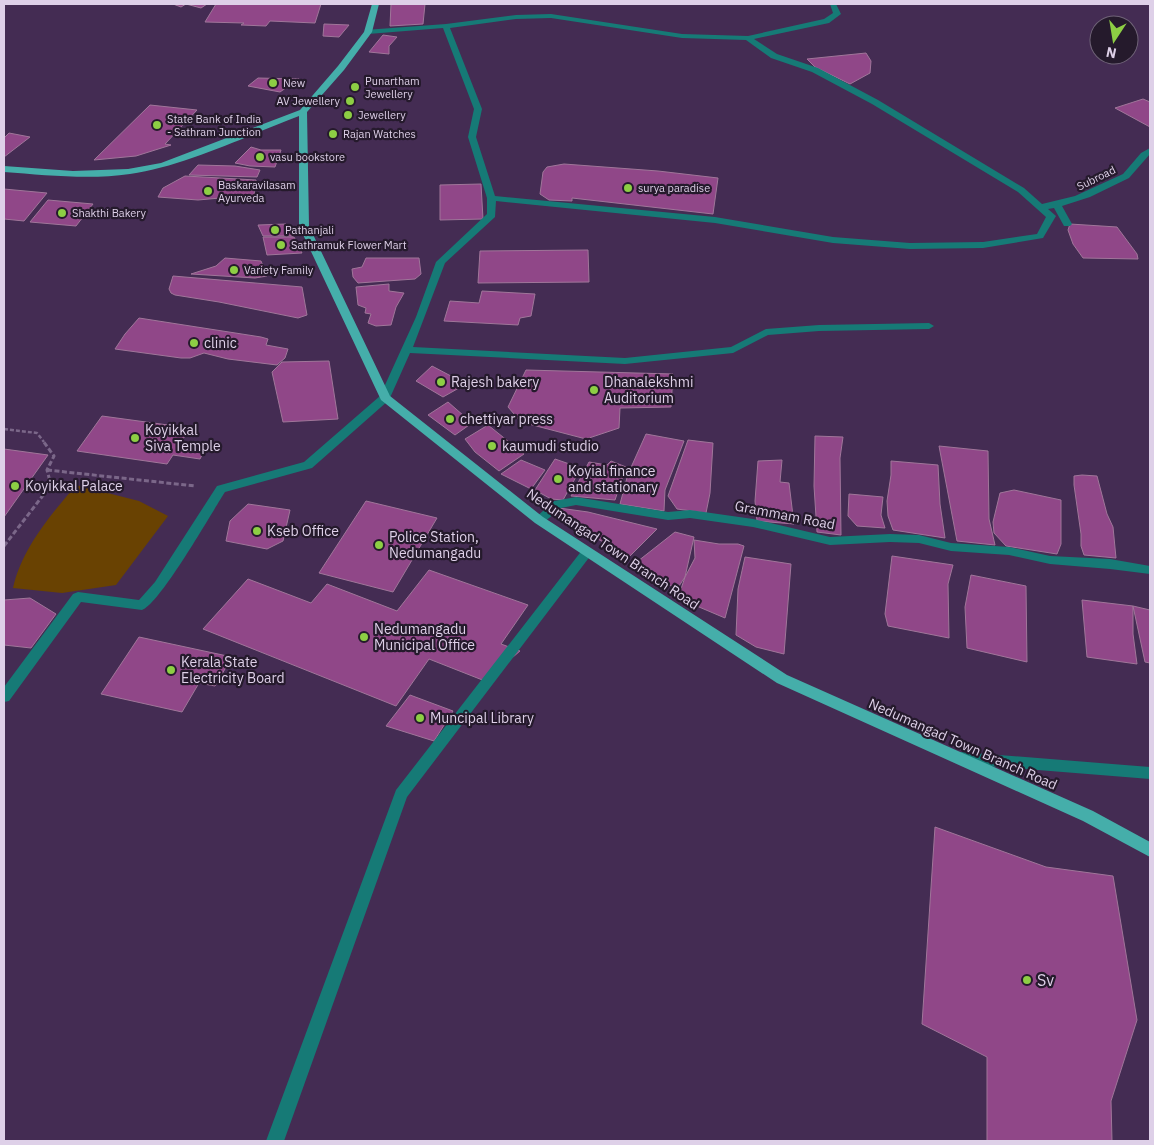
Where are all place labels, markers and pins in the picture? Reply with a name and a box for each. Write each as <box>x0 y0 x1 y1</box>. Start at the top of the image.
place label: Punartham Jewellery <box>365 74 420 101</box>
place label: New <box>283 76 306 90</box>
marker: New <box>267 77 279 89</box>
marker: Punartham Jewellery <box>349 81 361 93</box>
place label: AV Jewellery <box>276 94 341 108</box>
marker: AV Jewellery <box>344 95 356 107</box>
place label: Jewellery <box>358 108 406 122</box>
marker: Jewellery <box>342 109 354 121</box>
place label: State Bank of India - Sathram Junction <box>167 112 261 139</box>
marker: State Bank of India - Sathram Junction <box>151 119 163 131</box>
place label: Rajan Watches <box>343 127 416 141</box>
marker: Rajan Watches <box>327 128 339 140</box>
place label: vasu bookstore <box>270 150 345 164</box>
marker: vasu bookstore <box>254 151 266 163</box>
place label: Baskaravilasam Ayurveda <box>218 178 296 205</box>
place label: surya paradise <box>638 181 710 195</box>
marker: surya paradise <box>622 182 634 194</box>
marker: Baskaravilasam Ayurveda <box>202 185 214 197</box>
place label: Shakthi Bakery <box>72 206 147 220</box>
marker: Shakthi Bakery <box>56 207 68 219</box>
place label: Pathanjali <box>285 223 334 237</box>
marker: Pathanjali <box>269 224 281 236</box>
place label: Sathramuk Flower Mart <box>291 238 407 252</box>
marker: Sathramuk Flower Mart <box>275 239 287 251</box>
place label: Variety Family <box>244 263 314 277</box>
marker: Variety Family <box>228 264 240 276</box>
place label: clinic <box>204 334 237 352</box>
marker: clinic <box>188 337 200 349</box>
place label: Rajesh bakery <box>451 373 539 391</box>
place label: Dhanalekshmi Auditorium <box>604 373 693 407</box>
marker: Rajesh bakery <box>435 376 447 388</box>
marker: Dhanalekshmi Auditorium <box>588 384 600 396</box>
place label: chettiyar press <box>460 410 553 428</box>
marker: chettiyar press <box>444 413 456 425</box>
place label: Koyikkal Siva Temple <box>145 421 221 455</box>
marker: Koyikkal Siva Temple <box>129 432 141 444</box>
place label: kaumudi studio <box>502 437 599 455</box>
marker: kaumudi studio <box>486 440 498 452</box>
place label: Koyial finance and stationary <box>568 462 658 496</box>
marker: Koyial finance and stationary <box>552 473 564 485</box>
place label: Koyikkal Palace <box>25 477 123 495</box>
marker: Koyikkal Palace <box>9 480 21 492</box>
place label: Kseb Office <box>267 522 339 540</box>
marker: Kseb Office <box>251 525 263 537</box>
place label: Police Station, Nedumangadu <box>389 528 481 562</box>
marker: Police Station, Nedumangadu <box>373 539 385 551</box>
place label: Nedumangadu Municipal Office <box>374 620 475 654</box>
marker: Nedumangadu Municipal Office <box>358 631 370 643</box>
place label: Kerala State Electricity Board <box>181 653 285 687</box>
marker: Kerala State Electricity Board <box>165 664 177 676</box>
place label: Muncipal Library <box>430 709 534 727</box>
marker: Muncipal Library <box>414 712 426 724</box>
place label: Sv <box>1037 970 1054 990</box>
marker: Sv <box>1021 974 1033 986</box>

